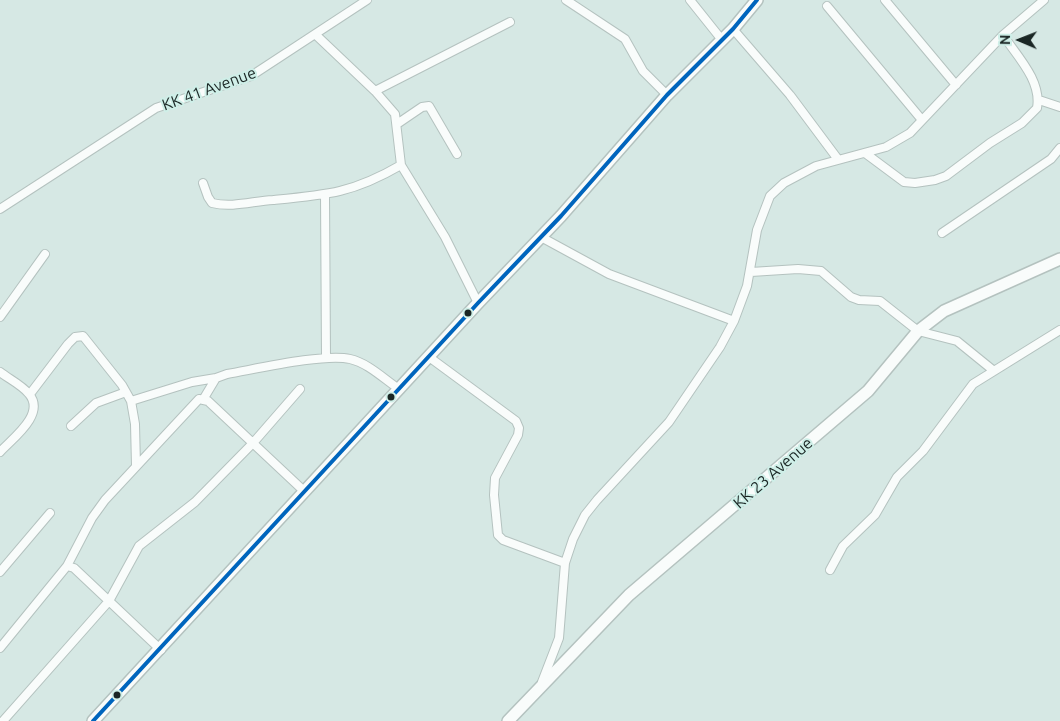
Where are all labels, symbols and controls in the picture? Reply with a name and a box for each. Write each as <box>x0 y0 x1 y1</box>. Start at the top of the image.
north arrow <box>995 15 1045 65</box>
text: N <box>997 34 1013 45</box>
street label: KK 41 Avenue <box>159 63 259 115</box>
unlabelled marker <box>463 308 473 318</box>
unlabelled marker <box>386 392 396 402</box>
street label: KK 23 Avenue <box>729 433 817 513</box>
unlabelled marker <box>112 690 122 700</box>

